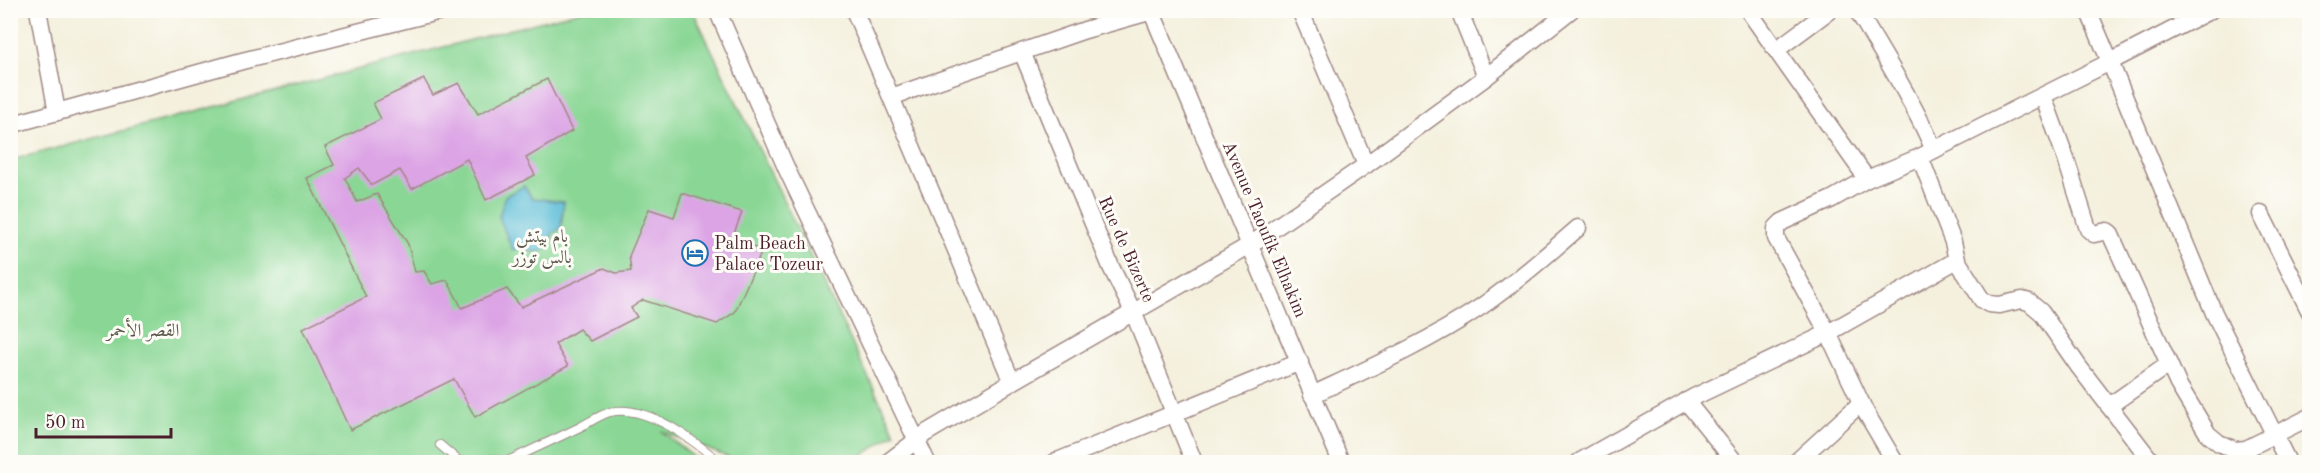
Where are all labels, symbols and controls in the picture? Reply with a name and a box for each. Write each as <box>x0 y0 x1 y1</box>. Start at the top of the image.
street label: Avenue Taoufik Elhakim <box>1219 138 1309 320</box>
street label: Rue de Bizerte <box>1095 194 1157 305</box>
park label: بام بيتش بالس توزر <box>510 228 572 269</box>
place label: Palm Beach Palace Tozeur <box>714 235 824 274</box>
hotel icon: Palm Beach Palace Tozeur <box>680 238 710 268</box>
park label: القصر الأحمر <box>105 317 179 342</box>
scale bar <box>36 401 171 439</box>
text: 50 m <box>45 414 85 432</box>

